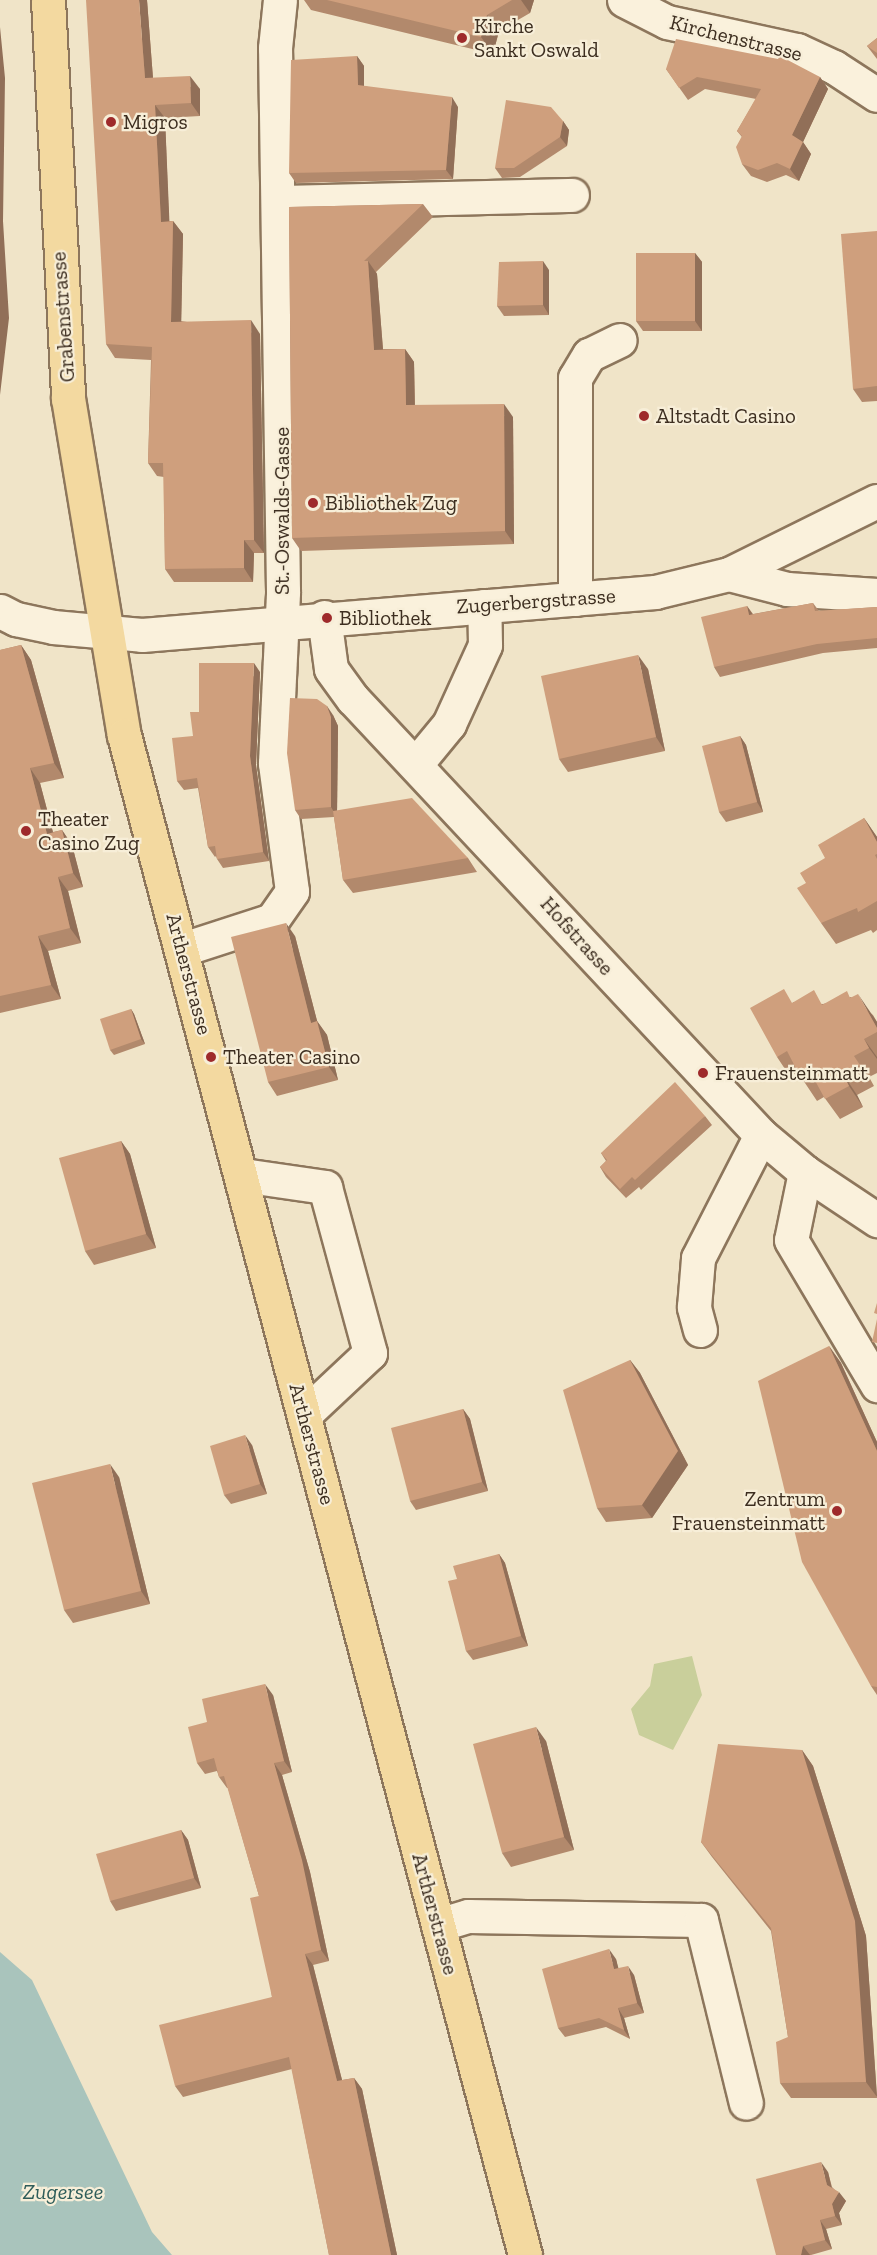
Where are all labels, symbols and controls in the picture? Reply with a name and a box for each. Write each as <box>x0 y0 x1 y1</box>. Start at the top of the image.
street label: Kirchenstrasse <box>667 9 805 67</box>
place label: Kirche Sankt Oswald <box>474 13 599 63</box>
marker: Kirche Sankt Oswald <box>455 31 469 45</box>
place label: Migros <box>123 109 188 135</box>
marker: Migros <box>104 115 118 129</box>
street label: Grabenstrasse <box>46 251 80 383</box>
place label: Altstadt Casino <box>656 403 796 429</box>
marker: Altstadt Casino <box>637 409 651 423</box>
street label: St.-Oswalds-Gasse <box>269 427 295 595</box>
place label: Bibliothek Zug <box>325 490 457 516</box>
marker: Bibliothek Zug <box>306 496 320 510</box>
street label: Zugerbergstrasse <box>456 583 616 619</box>
place label: Bibliothek <box>339 605 431 631</box>
marker: Bibliothek <box>320 611 334 625</box>
place label: Theater Casino Zug <box>38 806 140 856</box>
marker: Theater Casino Zug <box>19 824 33 838</box>
street label: Hofstrasse <box>535 892 619 980</box>
street label: Artherstrasse <box>161 910 217 1038</box>
place label: Theater Casino <box>223 1044 361 1070</box>
marker: Theater Casino <box>204 1050 218 1064</box>
place label: Frauensteinmatt <box>715 1060 868 1086</box>
marker: Frauensteinmatt <box>696 1066 710 1080</box>
street label: Artherstrasse <box>284 1380 340 1508</box>
place label: Zentrum Frauensteinmatt <box>672 1486 825 1536</box>
marker: Zentrum Frauensteinmatt <box>830 1504 844 1518</box>
street label: Artherstrasse <box>407 1850 463 1978</box>
water label: Zugersee <box>23 2179 103 2205</box>

